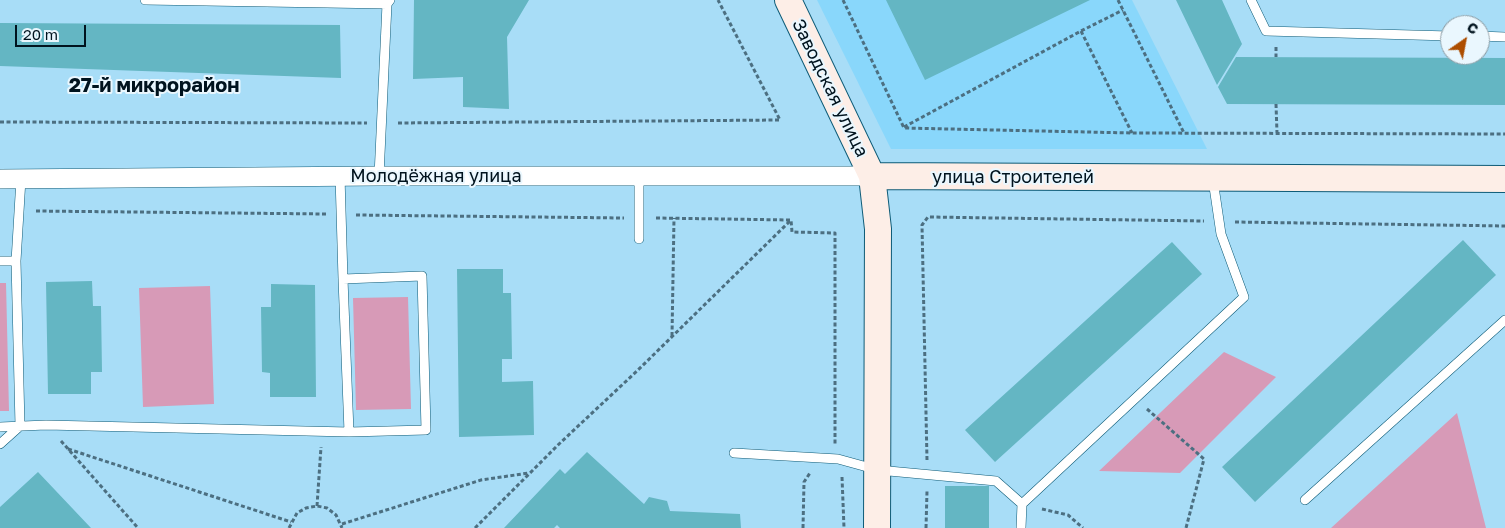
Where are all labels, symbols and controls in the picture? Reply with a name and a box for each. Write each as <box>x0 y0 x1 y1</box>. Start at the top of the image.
scale bar <box>18 15 89 47</box>
street label: Заводская улица <box>787 15 873 161</box>
north arrow <box>1440 15 1490 65</box>
text: С <box>1464 18 1482 38</box>
text: 20 m <box>23 25 58 43</box>
district label: 27-й микрорайон <box>69 74 239 98</box>
street label: Молодёжная улица <box>350 165 522 187</box>
street label: улица Строителей <box>932 166 1094 188</box>

